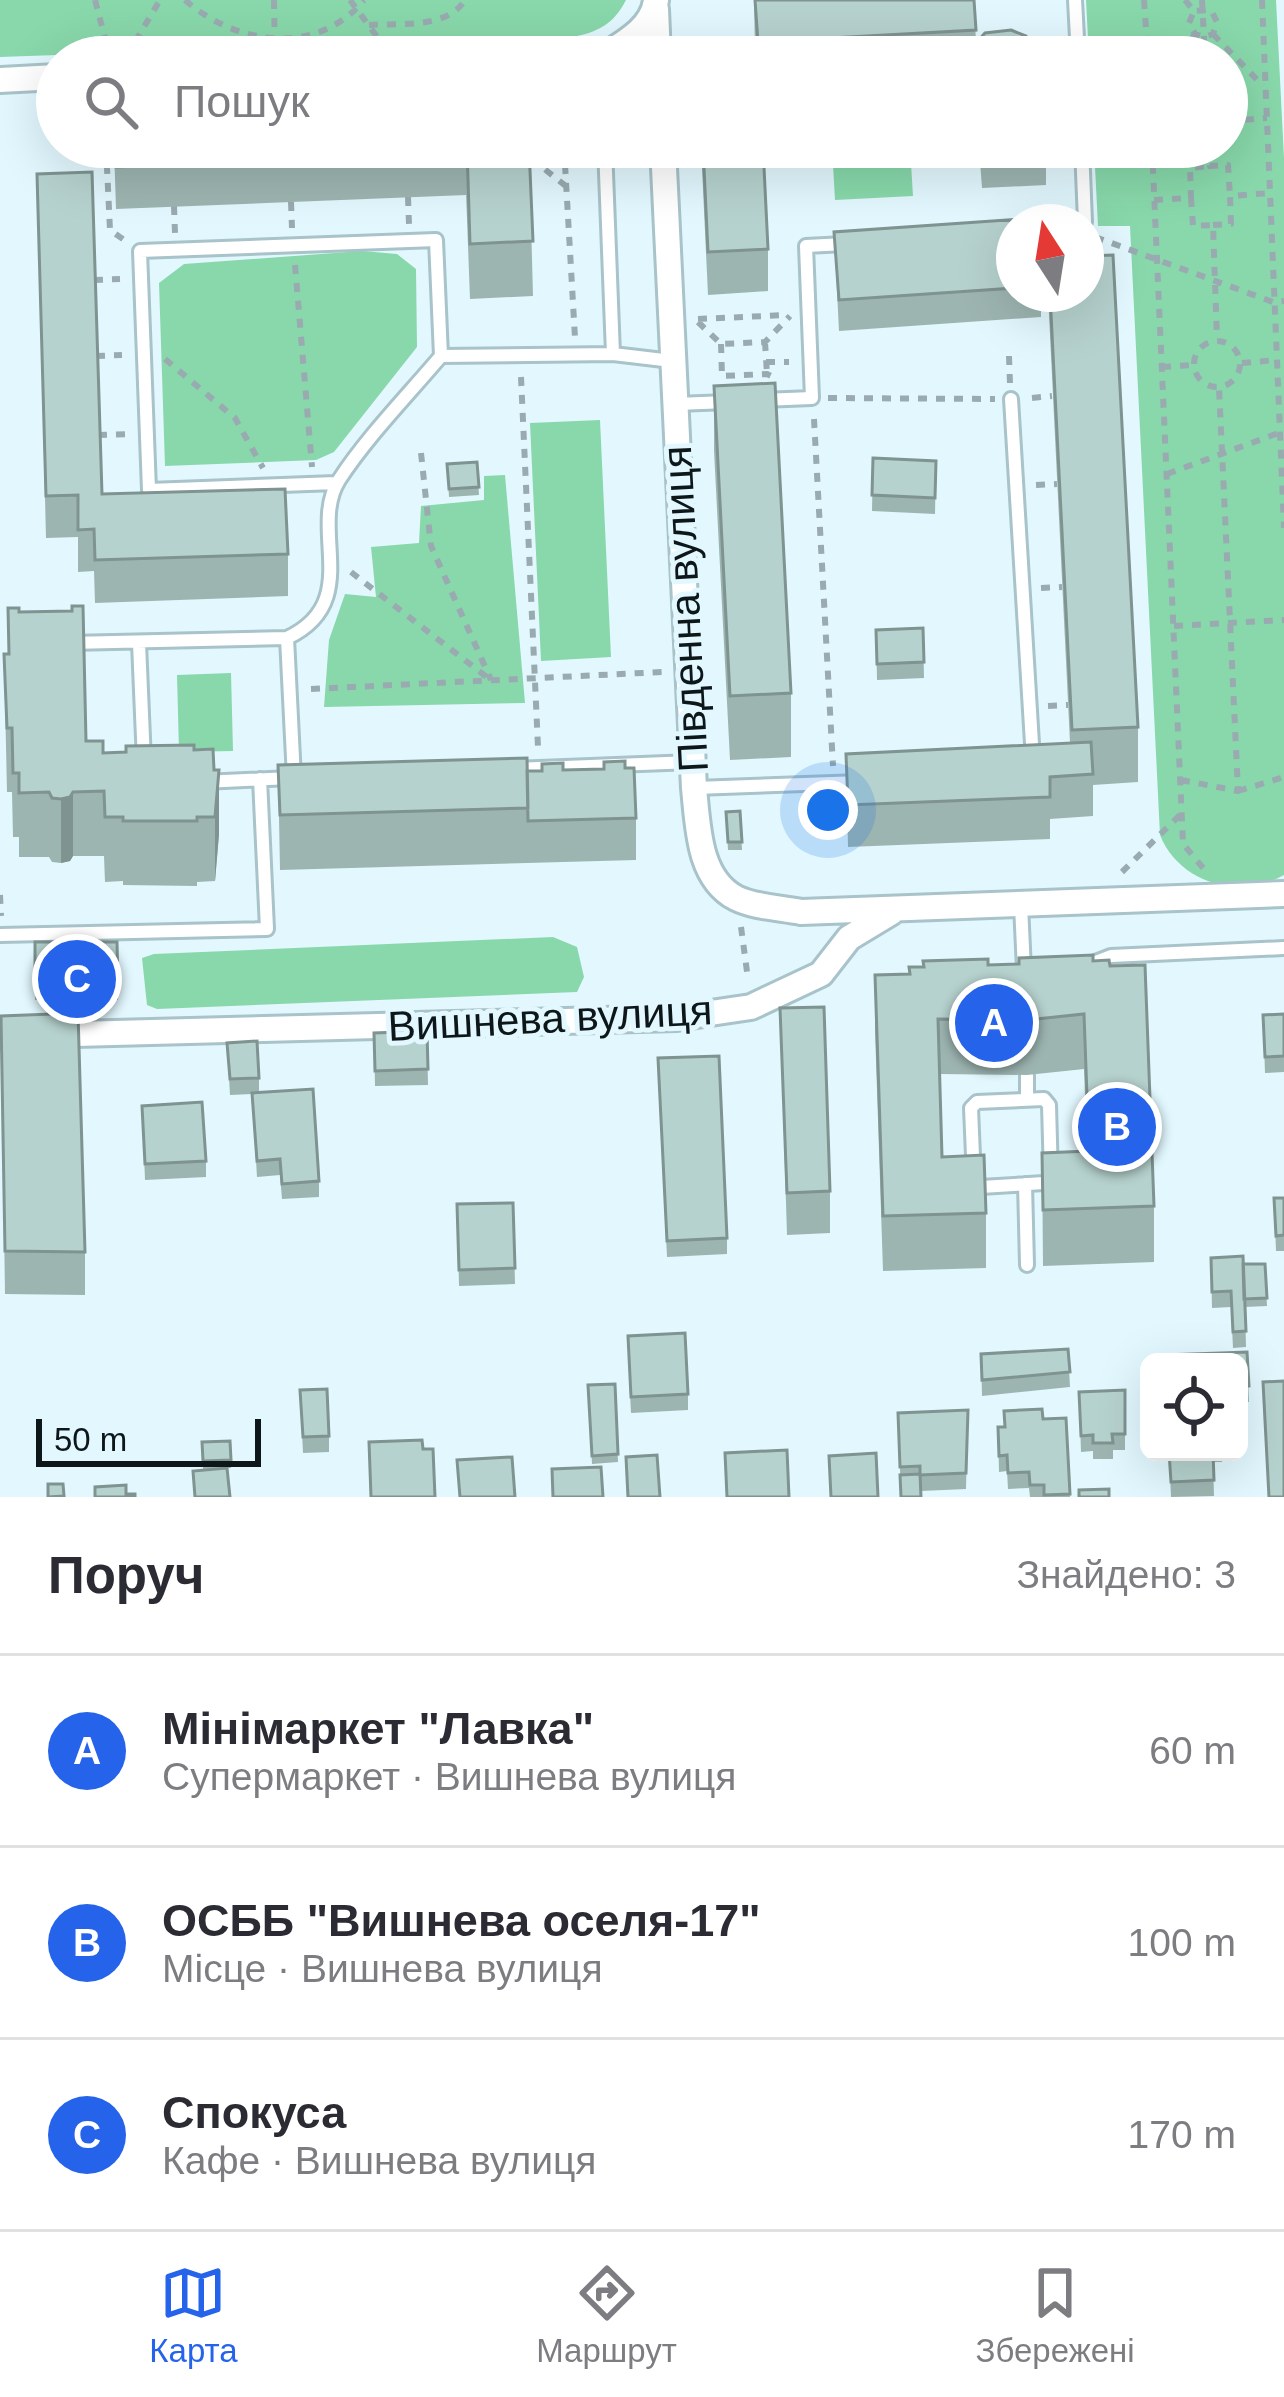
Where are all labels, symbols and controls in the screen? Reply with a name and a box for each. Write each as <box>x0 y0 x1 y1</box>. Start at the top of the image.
search box <box>36 36 1248 168</box>
icon: search <box>78 69 144 135</box>
text: Пошук <box>174 76 310 127</box>
north arrow <box>996 204 1104 312</box>
street label: Південна вулиця <box>653 445 717 773</box>
your location <box>798 780 858 840</box>
pin: C <box>38 934 116 1024</box>
pin: A <box>955 978 1033 1068</box>
street label: Вишнева вулиця <box>387 986 713 1050</box>
pin: B <box>1078 1082 1156 1172</box>
map controls <box>1140 1353 1248 1461</box>
button: locate <box>1140 1353 1248 1461</box>
scale bar <box>36 1413 261 1466</box>
text: 50 m <box>54 1421 127 1458</box>
text: Поруч <box>48 1547 204 1604</box>
text: Знайдено: 3 <box>1016 1553 1236 1596</box>
text: Мінімаркет "Лавка" <box>162 1703 594 1754</box>
text: A <box>73 1729 101 1772</box>
text: 60 m <box>1149 1729 1236 1772</box>
text: Супермаркет · Вишнева вулиця <box>162 1755 736 1798</box>
text: ОСББ "Вишнева оселя-17" <box>162 1895 761 1946</box>
text: B <box>73 1921 101 1964</box>
text: 100 m <box>1128 1921 1236 1964</box>
text: Місце · Вишнева вулиця <box>162 1947 603 1990</box>
text: Спокуса <box>162 2087 346 2138</box>
text: C <box>73 2113 101 2156</box>
text: 170 m <box>1128 2113 1236 2156</box>
text: Кафе · Вишнева вулиця <box>162 2139 596 2182</box>
tab: Карта <box>149 2260 238 2370</box>
tab: Маршрут <box>536 2260 677 2370</box>
tab: Збережені <box>976 2260 1135 2370</box>

